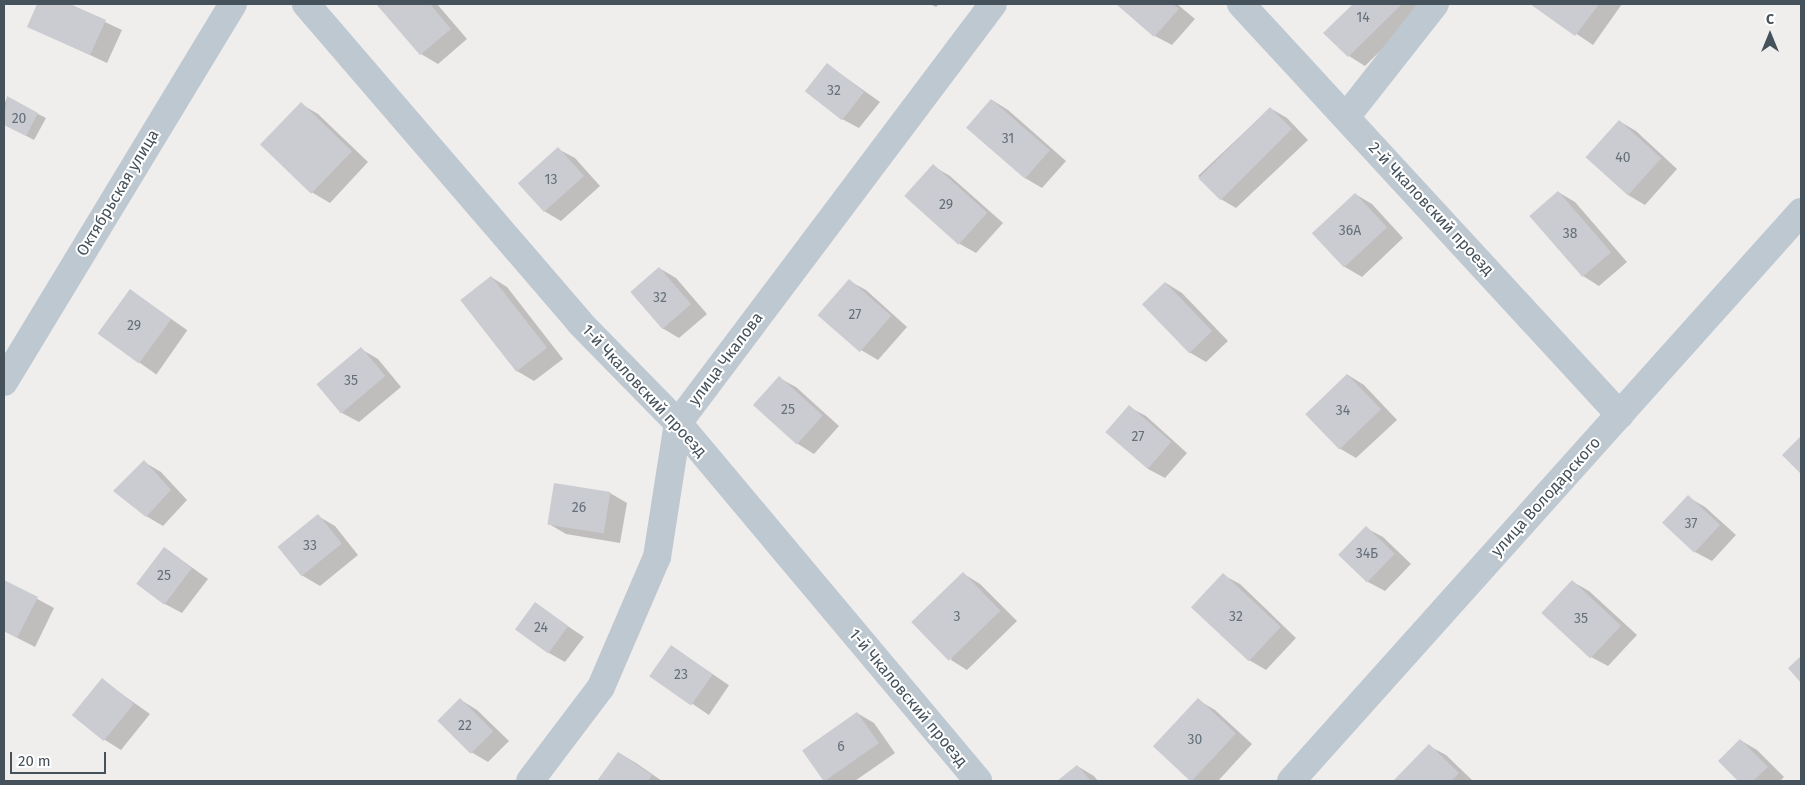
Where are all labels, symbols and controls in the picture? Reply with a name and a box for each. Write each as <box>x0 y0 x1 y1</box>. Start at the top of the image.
house number: 14 <box>1356 10 1370 26</box>
north arrow <box>1745 10 1795 60</box>
text: С <box>1766 11 1774 28</box>
house number: 32 <box>827 83 841 99</box>
house number: 20 <box>12 111 26 127</box>
street label: Октябрьская улица <box>73 126 163 260</box>
house number: 31 <box>1002 131 1014 147</box>
street label: 2-й Чкаловский проезд <box>1364 138 1498 280</box>
house number: 40 <box>1615 150 1631 166</box>
house number: 13 <box>544 172 558 188</box>
house number: 29 <box>939 197 953 213</box>
house number: 36А <box>1339 223 1361 239</box>
house number: 38 <box>1563 226 1577 242</box>
house number: 32 <box>653 290 667 306</box>
house number: 27 <box>848 307 862 323</box>
street label: улица Чкалова <box>685 309 767 409</box>
house number: 29 <box>127 318 141 334</box>
street label: 1-й Чкаловский проезд <box>578 321 710 461</box>
house number: 35 <box>344 373 358 389</box>
house number: 25 <box>781 402 795 418</box>
house number: 34 <box>1336 403 1350 419</box>
house number: 27 <box>1131 429 1145 445</box>
street label: улица Володарского <box>1487 433 1605 561</box>
house number: 26 <box>572 500 586 516</box>
house number: 37 <box>1684 516 1698 532</box>
house number: 33 <box>303 538 317 554</box>
house number: 34Б <box>1356 546 1378 562</box>
house number: 25 <box>157 568 171 584</box>
house number: 3 <box>954 609 960 625</box>
house number: 32 <box>1229 609 1243 625</box>
house number: 35 <box>1574 611 1588 627</box>
house number: 24 <box>534 620 548 636</box>
street label: 1-й Чкаловский проезд <box>845 625 971 771</box>
house number: 23 <box>674 667 688 683</box>
house number: 22 <box>458 718 472 734</box>
house number: 30 <box>1188 732 1202 748</box>
house number: 6 <box>837 739 845 755</box>
scale bar <box>12 742 109 774</box>
text: 20 m <box>18 752 51 770</box>

